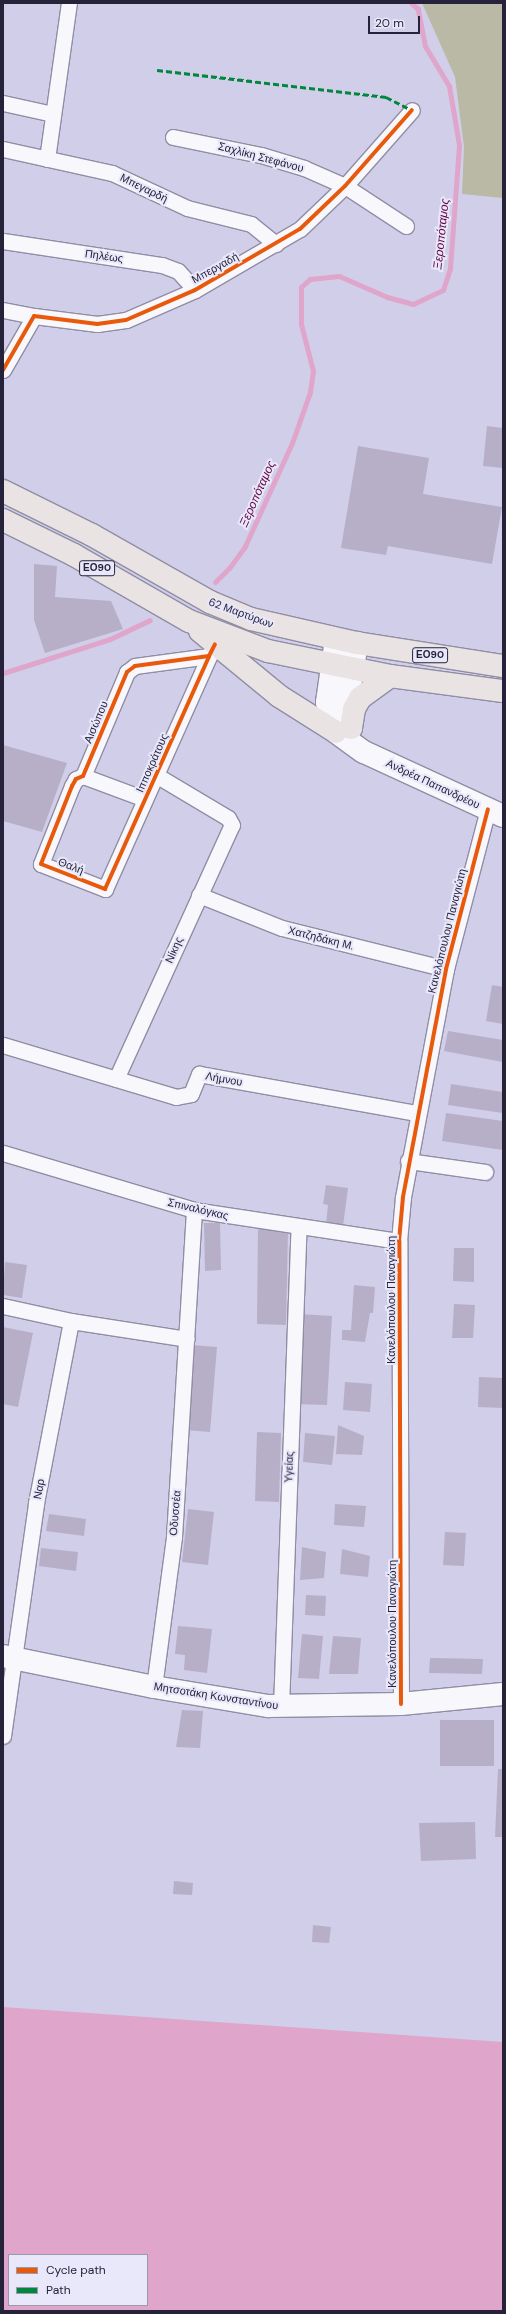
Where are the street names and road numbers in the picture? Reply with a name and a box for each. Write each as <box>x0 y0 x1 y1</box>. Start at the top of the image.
street label: Σαχλίκη Στεφάνου <box>217 139 305 175</box>
street label: Μπεγαρδή <box>118 171 170 205</box>
street label: Πηλέως <box>84 247 124 265</box>
street label: Μπεργαδή <box>189 250 241 286</box>
road number: ΕΟ90 <box>79 560 115 576</box>
street label: 62 Μαρτύρων <box>207 595 275 631</box>
road number: ΕΟ90 <box>412 647 448 663</box>
street label: Αισώπου <box>81 699 111 745</box>
street label: Ιπποκράτους <box>133 731 171 795</box>
street label: Ανδρέα Παπανδρέου <box>384 756 482 812</box>
street label: Θαλή <box>56 855 86 877</box>
street label: Κανελόπουλου Παναγιώτη <box>425 867 469 995</box>
street label: Χατζηδάκη Μ. <box>287 923 355 953</box>
street label: Νίκης <box>162 935 186 965</box>
street label: Λήμνου <box>204 1069 244 1089</box>
street label: Σπιναλόγκας <box>166 1196 230 1222</box>
street label: Κανελόπουλου Παναγιώτη <box>384 1236 398 1364</box>
street label: Υγείας <box>282 1451 296 1483</box>
street label: Ναρ <box>31 1478 47 1500</box>
street label: Οδυσσέα <box>166 1490 184 1536</box>
street label: Κανελόπουλου Παναγιώτη <box>385 1560 399 1688</box>
street label: Μητσοτάκη Κωνσταντίνου <box>153 1680 279 1712</box>

